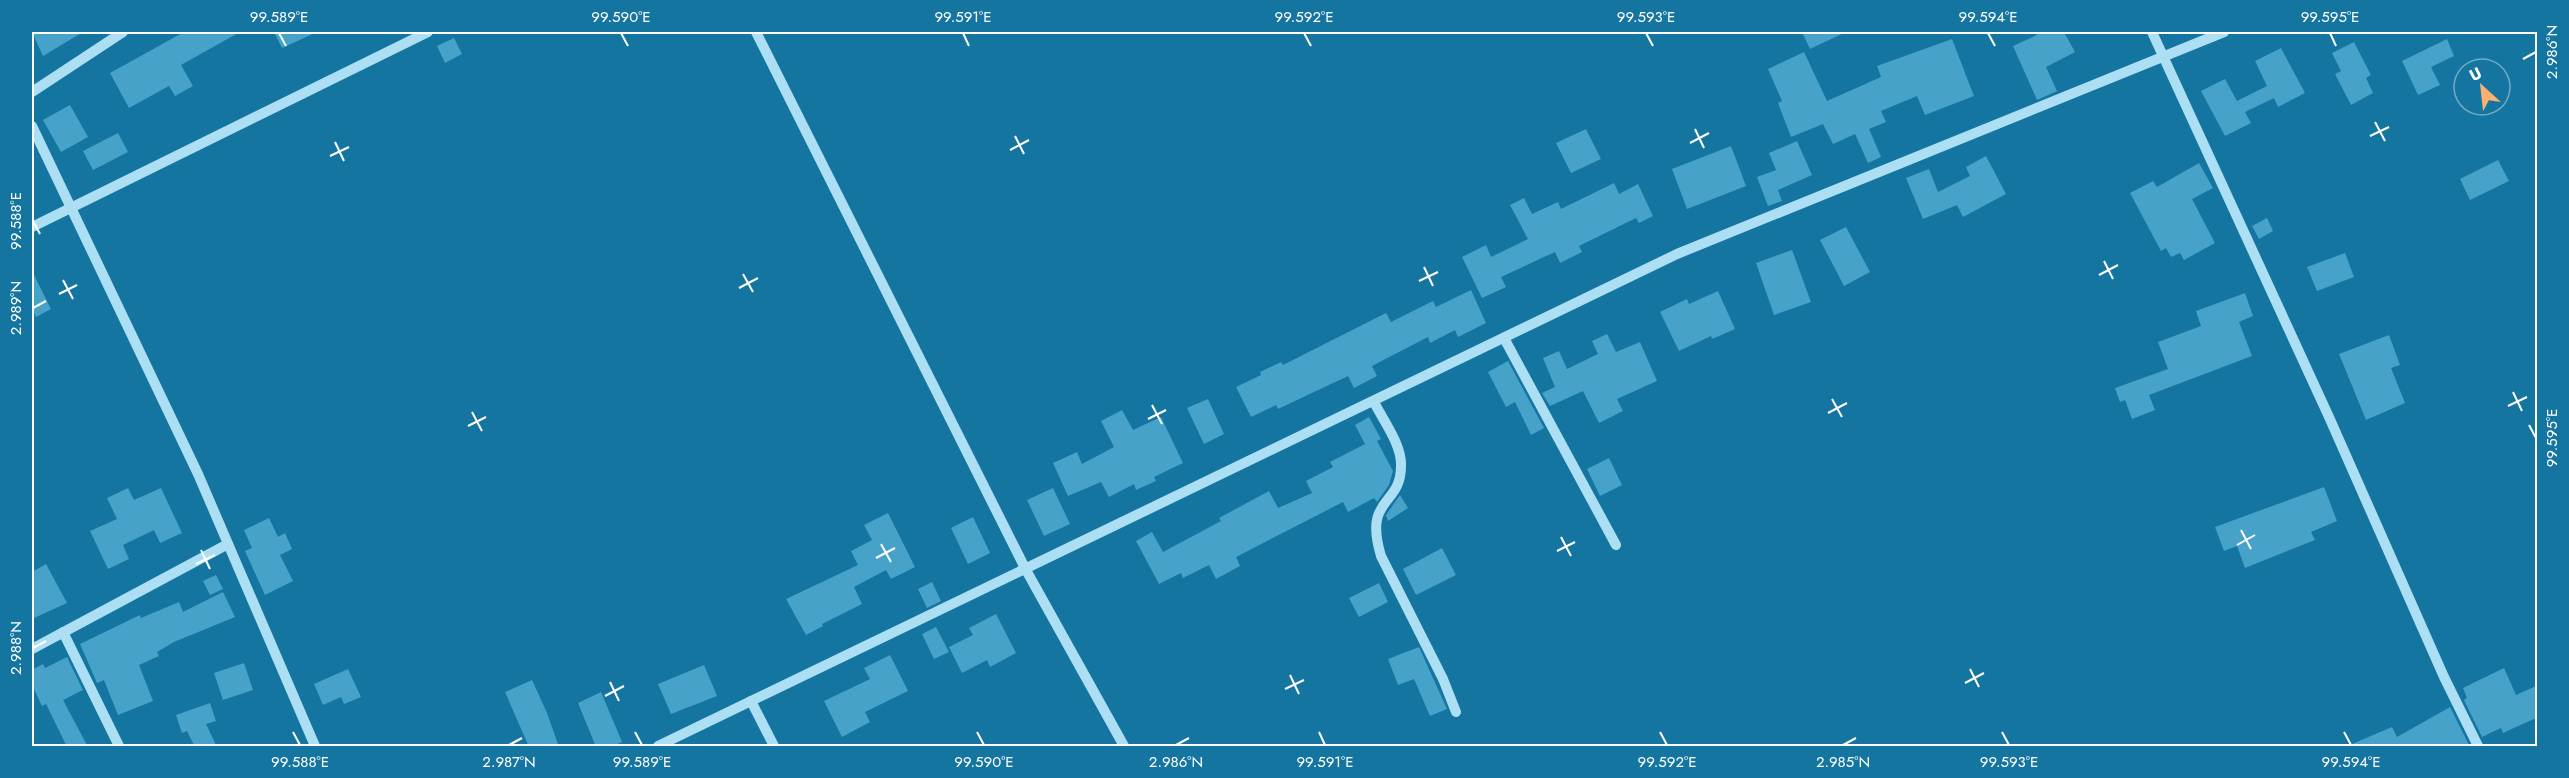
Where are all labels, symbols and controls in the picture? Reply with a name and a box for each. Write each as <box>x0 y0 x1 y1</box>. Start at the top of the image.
text: 99.589°E <box>250 6 308 28</box>
text: 99.590°E <box>591 6 651 28</box>
text: 99.591°E <box>934 6 992 28</box>
text: 99.592°E <box>1275 6 1333 28</box>
text: 99.593°E <box>1617 6 1675 28</box>
text: 99.594°E <box>1959 6 2018 28</box>
text: 99.595°E <box>2301 6 2359 28</box>
text: 2.986°N <box>2541 25 2563 79</box>
north arrow <box>2452 57 2512 117</box>
text: U <box>2465 61 2486 87</box>
text: 99.588°E <box>5 192 27 250</box>
text: 2.989°N <box>5 281 27 335</box>
text: 99.595°E <box>2541 409 2563 467</box>
text: 2.988°N <box>5 621 27 675</box>
text: 99.588°E <box>271 751 329 773</box>
text: 2.987°N <box>482 751 536 773</box>
text: 99.589°E <box>613 751 671 773</box>
text: 99.590°E <box>954 751 1014 773</box>
text: 2.986°N <box>1149 751 1203 773</box>
text: 99.591°E <box>1296 751 1354 773</box>
text: 99.592°E <box>1638 751 1696 773</box>
text: 2.985°N <box>1816 751 1870 773</box>
text: 99.593°E <box>1980 751 2038 773</box>
text: 99.594°E <box>2322 751 2381 773</box>

